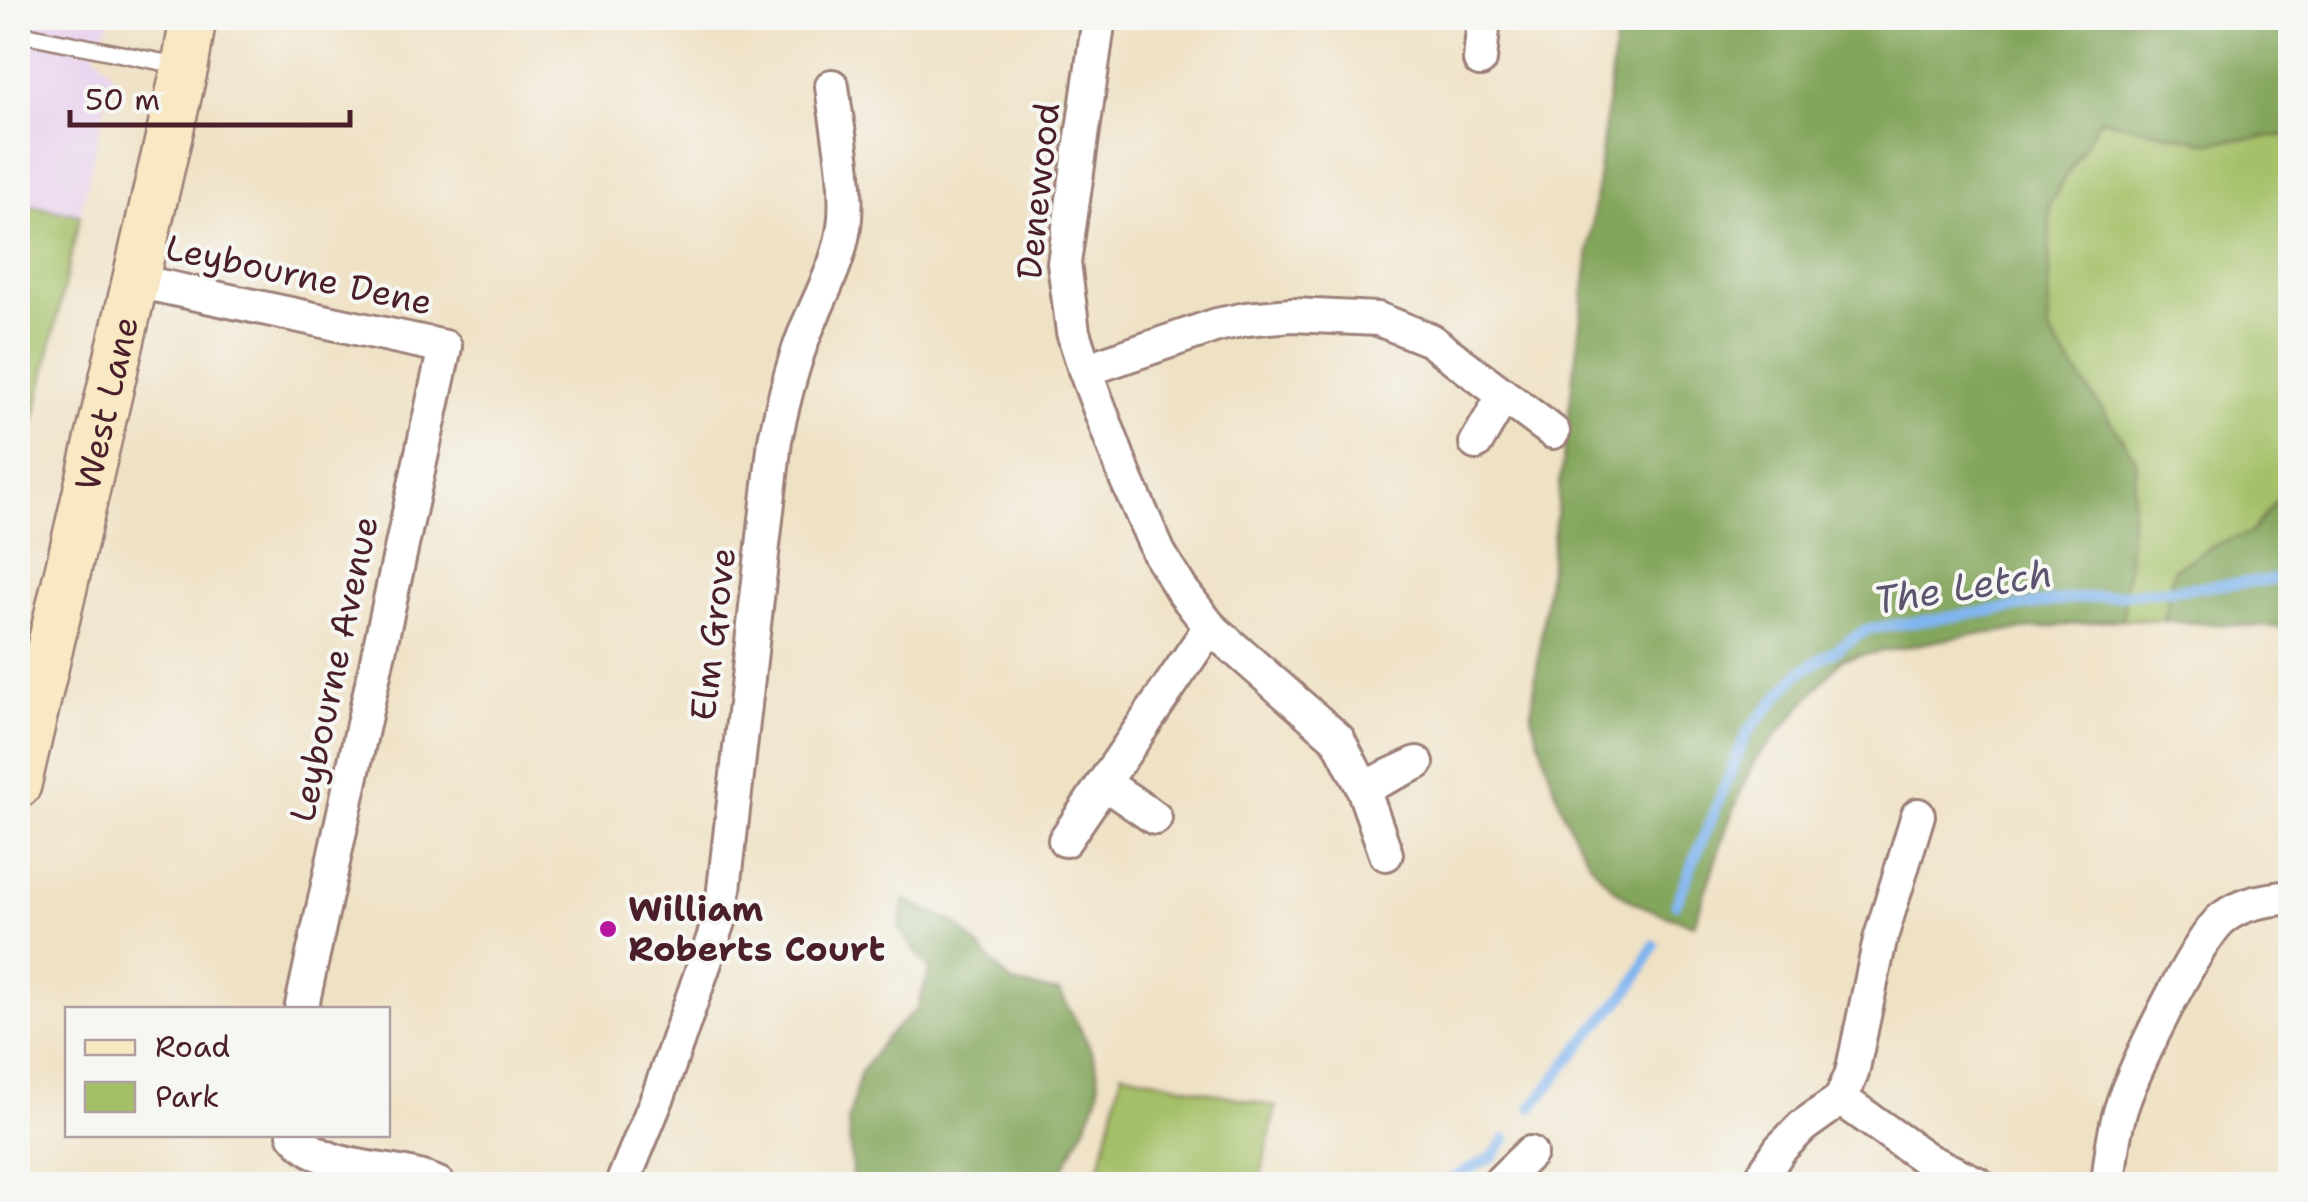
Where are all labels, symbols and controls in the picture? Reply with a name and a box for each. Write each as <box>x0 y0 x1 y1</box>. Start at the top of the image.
scale bar <box>70 65 350 127</box>
text: 50 m <box>85 79 160 120</box>
street label: Denewood <box>1005 100 1070 282</box>
street label: Leybourne Dene <box>162 223 437 326</box>
street label: West Lane <box>63 311 149 495</box>
street label: Leybourne Avenue <box>278 512 389 826</box>
street label: Elm Grove <box>679 545 746 723</box>
water label: The Letch <box>1870 547 2056 626</box>
place label: William Roberts Court <box>628 885 885 972</box>
marker: William Roberts Court <box>597 918 619 940</box>
legend <box>65 1007 390 1137</box>
text: Road <box>155 1026 230 1067</box>
text: Park <box>155 1076 219 1117</box>

